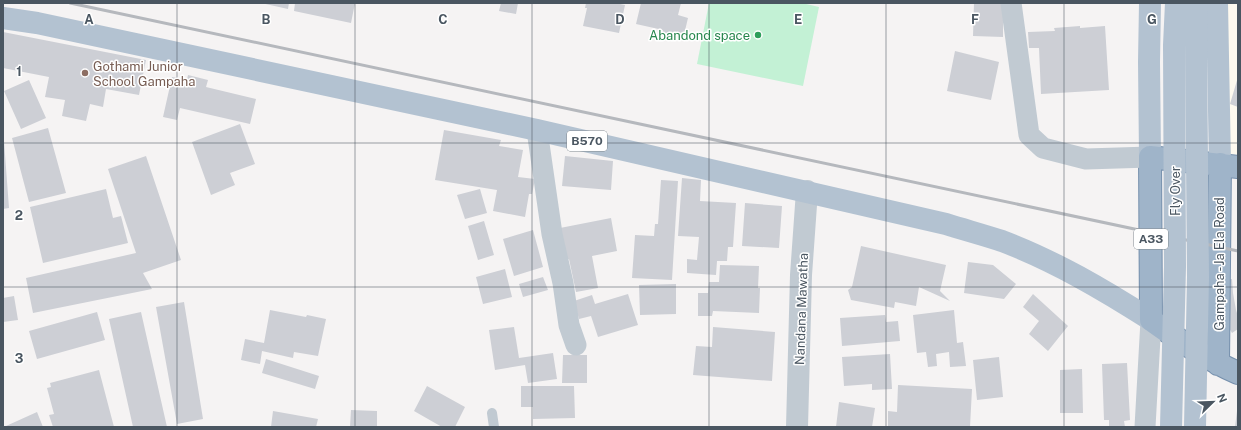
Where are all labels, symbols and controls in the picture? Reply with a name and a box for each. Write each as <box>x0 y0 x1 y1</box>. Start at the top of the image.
text: A <box>84 12 94 27</box>
text: B <box>262 12 271 27</box>
text: C <box>438 12 448 27</box>
text: D <box>615 12 625 27</box>
text: E <box>794 12 802 27</box>
text: F <box>971 12 979 27</box>
text: G <box>1147 12 1157 27</box>
place label: Abandond space <box>649 28 750 43</box>
marker: Abandond space <box>753 30 763 40</box>
place label: Gothami Junior School Gampaha <box>93 59 195 89</box>
text: 1 <box>16 64 22 79</box>
marker: Gothami Junior School Gampaha <box>80 68 90 78</box>
road number: B570 <box>567 131 607 151</box>
street label: Fly Over <box>1168 166 1183 216</box>
street label: Gampaha - Ja Ela Road <box>1212 197 1227 331</box>
text: 2 <box>15 208 23 223</box>
road number: A33 <box>1134 229 1168 249</box>
street label: Nandana Mawatha <box>792 253 811 365</box>
text: 3 <box>15 351 24 366</box>
north arrow <box>1193 382 1233 422</box>
text: N <box>1215 392 1229 404</box>

